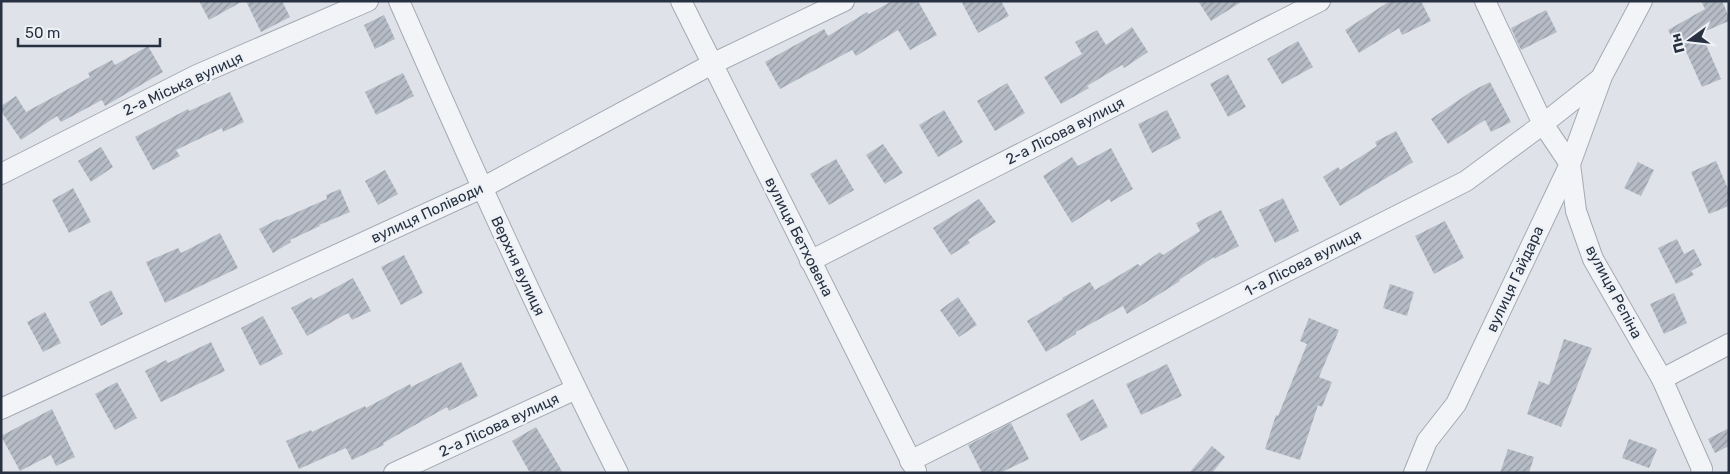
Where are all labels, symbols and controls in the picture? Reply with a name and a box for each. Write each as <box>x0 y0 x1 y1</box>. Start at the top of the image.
scale bar <box>18 15 160 47</box>
north arrow <box>1665 15 1715 65</box>
text: 50 m <box>25 24 60 42</box>
text: Пн <box>1667 32 1689 55</box>
street label: 2-а Міська вулиця <box>120 48 246 120</box>
street label: 2-а Лісова вулиця <box>1003 93 1127 169</box>
street label: вулиця Бетховена <box>761 174 837 300</box>
street label: вулиця Поліводи <box>368 179 486 247</box>
street label: Верхня вулиця <box>487 213 549 319</box>
street label: вулиця Гайдара <box>1483 223 1547 335</box>
street label: 1-а Лісова вулиця <box>1242 226 1364 300</box>
street label: вулиця Рєпіна <box>1582 242 1646 342</box>
street label: 2-а Лісова вулиця <box>436 389 562 461</box>

